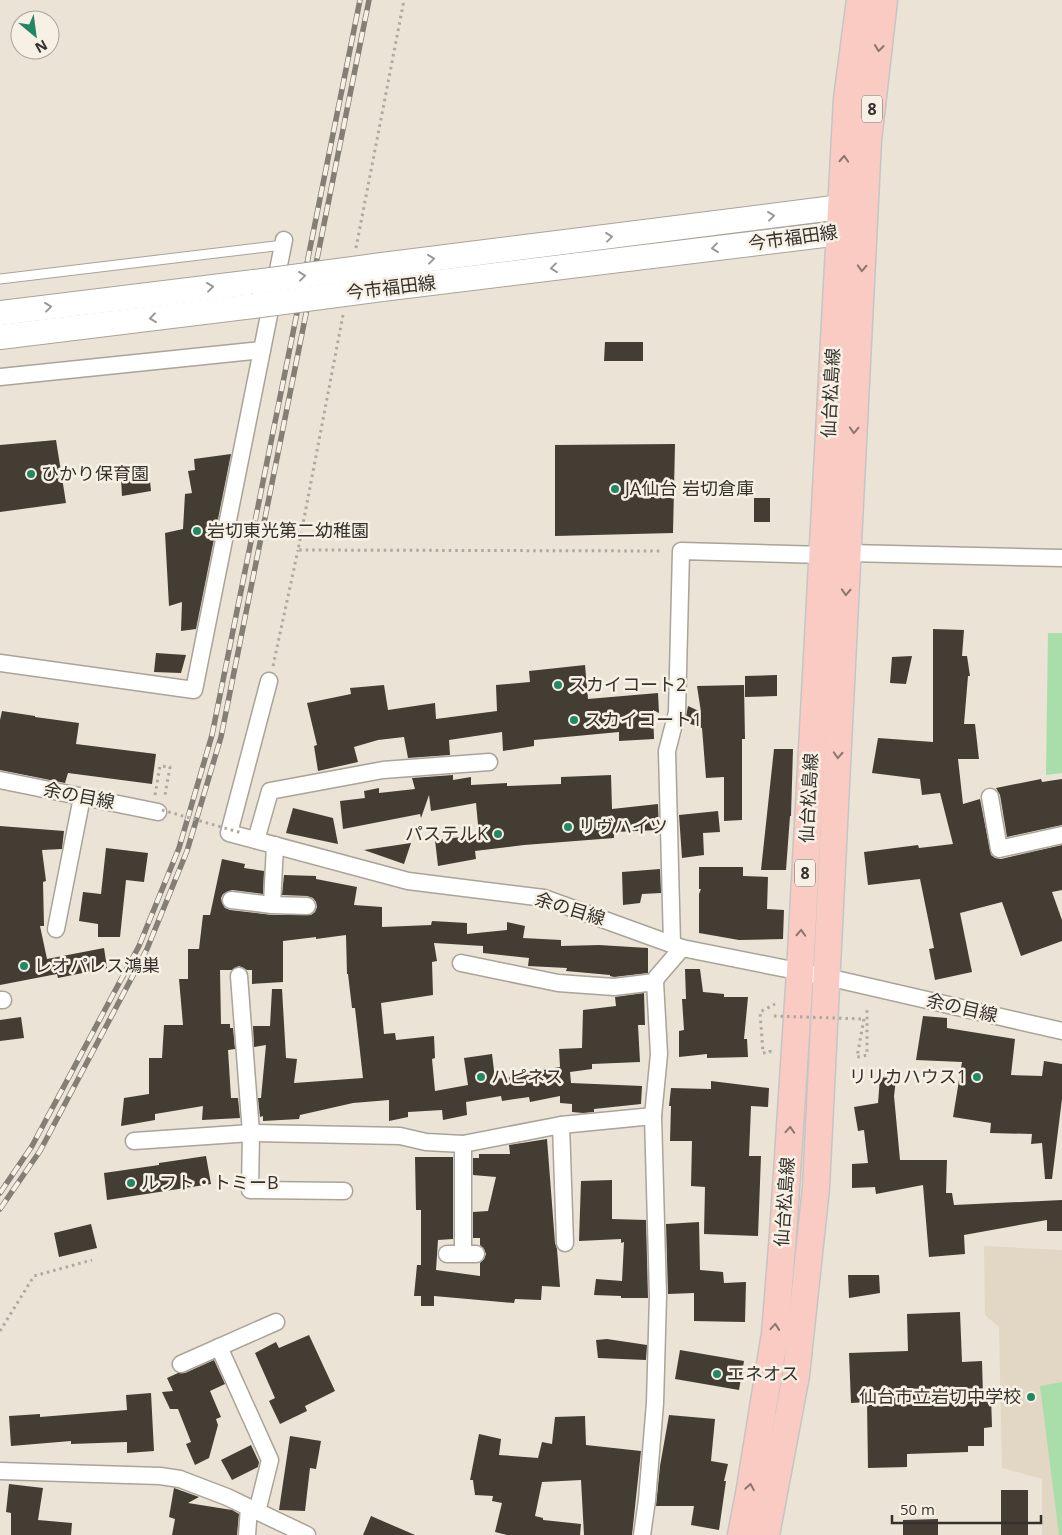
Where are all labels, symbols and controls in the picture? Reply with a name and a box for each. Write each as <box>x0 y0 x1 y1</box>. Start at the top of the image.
north arrow <box>10 10 60 60</box>
text: N <box>32 36 51 58</box>
one-way arrow <box>874 45 885 53</box>
road number: 8 <box>862 96 882 122</box>
one-way arrow <box>839 155 850 163</box>
one-way arrow <box>767 211 775 222</box>
street label: 今市福田線 <box>747 219 839 255</box>
one-way arrow <box>606 232 614 243</box>
one-way arrow <box>711 242 719 253</box>
one-way arrow <box>427 254 435 265</box>
one-way arrow <box>550 262 558 273</box>
one-way arrow <box>856 264 867 272</box>
street label: 今市福田線 <box>345 270 437 304</box>
one-way arrow <box>298 271 306 281</box>
one-way arrow <box>206 282 214 293</box>
one-way arrow <box>45 302 53 313</box>
one-way arrow <box>149 312 157 323</box>
street label: 仙台松島線 <box>816 347 844 439</box>
one-way arrow <box>849 426 860 434</box>
place label: ひかり保育園 <box>41 461 149 485</box>
marker: ひかり保育園 <box>25 468 37 480</box>
place label: JA仙台 岩切倉庫 <box>623 476 754 500</box>
marker: JA仙台 岩切倉庫 <box>609 483 621 495</box>
place label: 岩切東光第二幼稚園 <box>207 518 369 542</box>
marker: 岩切東光第二幼稚園 <box>191 525 203 537</box>
one-way arrow <box>841 589 852 597</box>
place label: スカイコート2 <box>568 672 686 696</box>
marker: スカイコート2 <box>552 679 564 691</box>
place label: スカイコート1 <box>584 707 702 731</box>
marker: スカイコート1 <box>568 714 580 726</box>
one-way arrow <box>833 751 843 759</box>
street label: 仙台松島線 <box>794 752 822 844</box>
street label: 余の目線 <box>42 776 117 814</box>
place label: リヴハイツ <box>578 814 668 838</box>
place label: パステルK <box>405 821 489 845</box>
marker: リヴハイツ <box>562 821 574 833</box>
marker: パステルK <box>492 828 504 840</box>
road number: 8 <box>795 860 815 886</box>
street label: 余の目線 <box>532 886 608 930</box>
one-way arrow <box>796 928 807 936</box>
place label: レオパレス鴻巣 <box>34 953 160 977</box>
marker: レオパレス鴻巣 <box>18 960 30 972</box>
street label: 余の目線 <box>924 987 1000 1027</box>
place label: ハピネス <box>491 1064 563 1088</box>
place label: リリカハウス1 <box>849 1064 967 1088</box>
marker: ハピネス <box>475 1071 487 1083</box>
marker: リリカハウス1 <box>971 1071 983 1083</box>
one-way arrow <box>784 1125 795 1133</box>
street label: 仙台松島線 <box>769 1156 799 1248</box>
place label: ルフト・トミーB <box>141 1170 279 1194</box>
marker: ルフト・トミーB <box>125 1177 137 1189</box>
one-way arrow <box>769 1322 780 1330</box>
place label: エネオス <box>727 1361 799 1385</box>
marker: エネオス <box>711 1368 723 1380</box>
place label: 仙台市立岩切中学校 <box>859 1384 1021 1408</box>
marker: 仙台市立岩切中学校 <box>1025 1391 1037 1403</box>
one-way arrow <box>745 1483 755 1492</box>
scale bar <box>892 1492 1041 1524</box>
text: 50 m <box>900 1499 935 1519</box>

